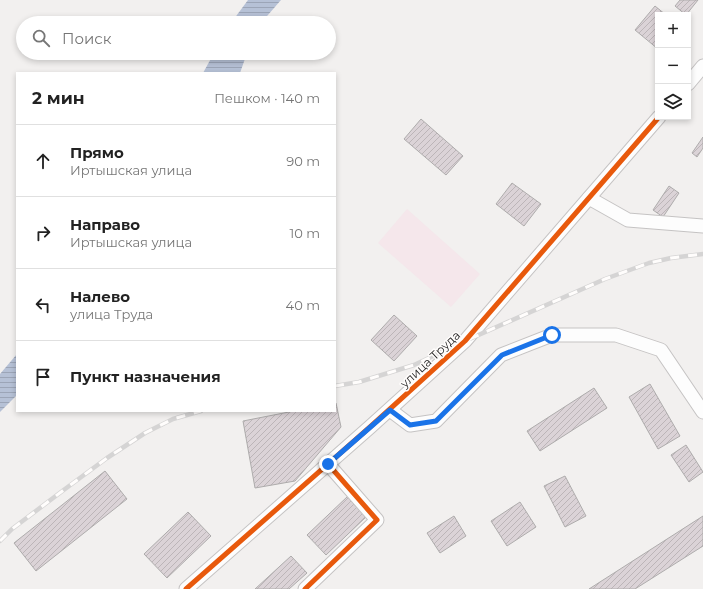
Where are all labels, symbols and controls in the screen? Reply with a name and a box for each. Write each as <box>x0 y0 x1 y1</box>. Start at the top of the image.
map controls <box>655 12 691 120</box>
button: + <box>655 12 691 48</box>
search box <box>16 16 336 60</box>
icon: search <box>30 27 52 49</box>
text: Поиск <box>62 29 111 48</box>
button: − <box>655 48 691 84</box>
button: layers <box>655 84 691 120</box>
text: 2 мин <box>32 88 85 108</box>
text: Пешком · 140 m <box>214 90 320 106</box>
text: Прямо <box>70 143 124 162</box>
icon: ahead <box>32 150 54 172</box>
text: 90 m <box>286 153 320 169</box>
text: Иртышская улица <box>70 162 192 178</box>
text: Направо <box>70 215 140 234</box>
icon: right <box>32 222 54 244</box>
text: 10 m <box>290 225 320 241</box>
text: Иртышская улица <box>70 234 192 250</box>
text: Налево <box>70 287 130 306</box>
icon: left <box>32 294 54 316</box>
text: 40 m <box>286 297 320 313</box>
text: улица Труда <box>70 306 153 322</box>
route start <box>543 326 561 344</box>
street label: улица Труда <box>396 327 463 391</box>
icon: arrive <box>32 366 54 388</box>
text: Пункт назначения <box>70 367 221 386</box>
route end <box>319 455 337 473</box>

